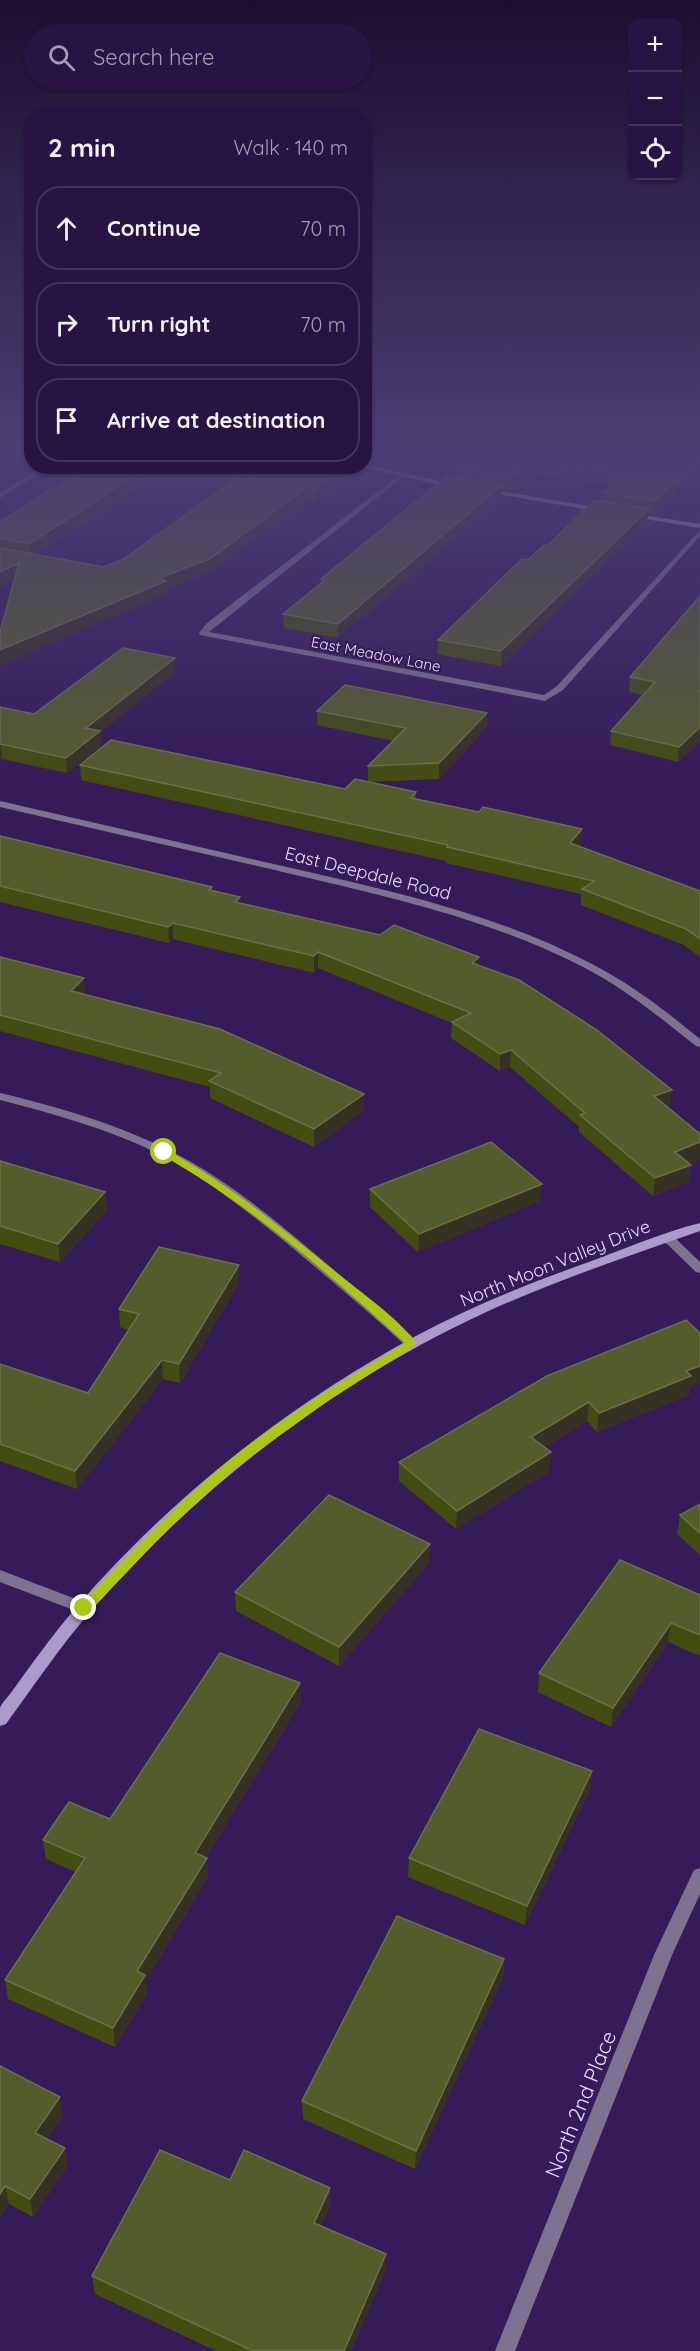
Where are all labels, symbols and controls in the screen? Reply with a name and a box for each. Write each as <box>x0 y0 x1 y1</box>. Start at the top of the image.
map controls <box>628 18 682 180</box>
button: + <box>628 18 682 72</box>
search box <box>24 24 372 90</box>
icon: search <box>45 41 78 74</box>
text: Search here <box>93 43 214 71</box>
button: − <box>628 72 682 126</box>
button: locate <box>628 126 682 180</box>
text: 2 min <box>48 131 116 164</box>
text: Walk · 140 m <box>233 135 348 160</box>
icon: ahead <box>50 212 83 245</box>
text: Continue <box>107 214 201 242</box>
text: 70 m <box>300 216 346 241</box>
icon: right <box>50 308 83 341</box>
text: Turn right <box>107 310 211 338</box>
text: 70 m <box>300 312 346 337</box>
icon: arrive <box>50 404 83 437</box>
text: Arrive at destination <box>107 406 325 434</box>
street label: East Meadow Lane <box>310 632 442 676</box>
street label: East Deepdale Road <box>283 841 453 905</box>
route start <box>150 1138 176 1164</box>
street label: North Moon Valley Drive <box>456 1214 654 1312</box>
route end <box>70 1594 96 1620</box>
street label: North 2nd Place <box>539 2027 621 2181</box>

